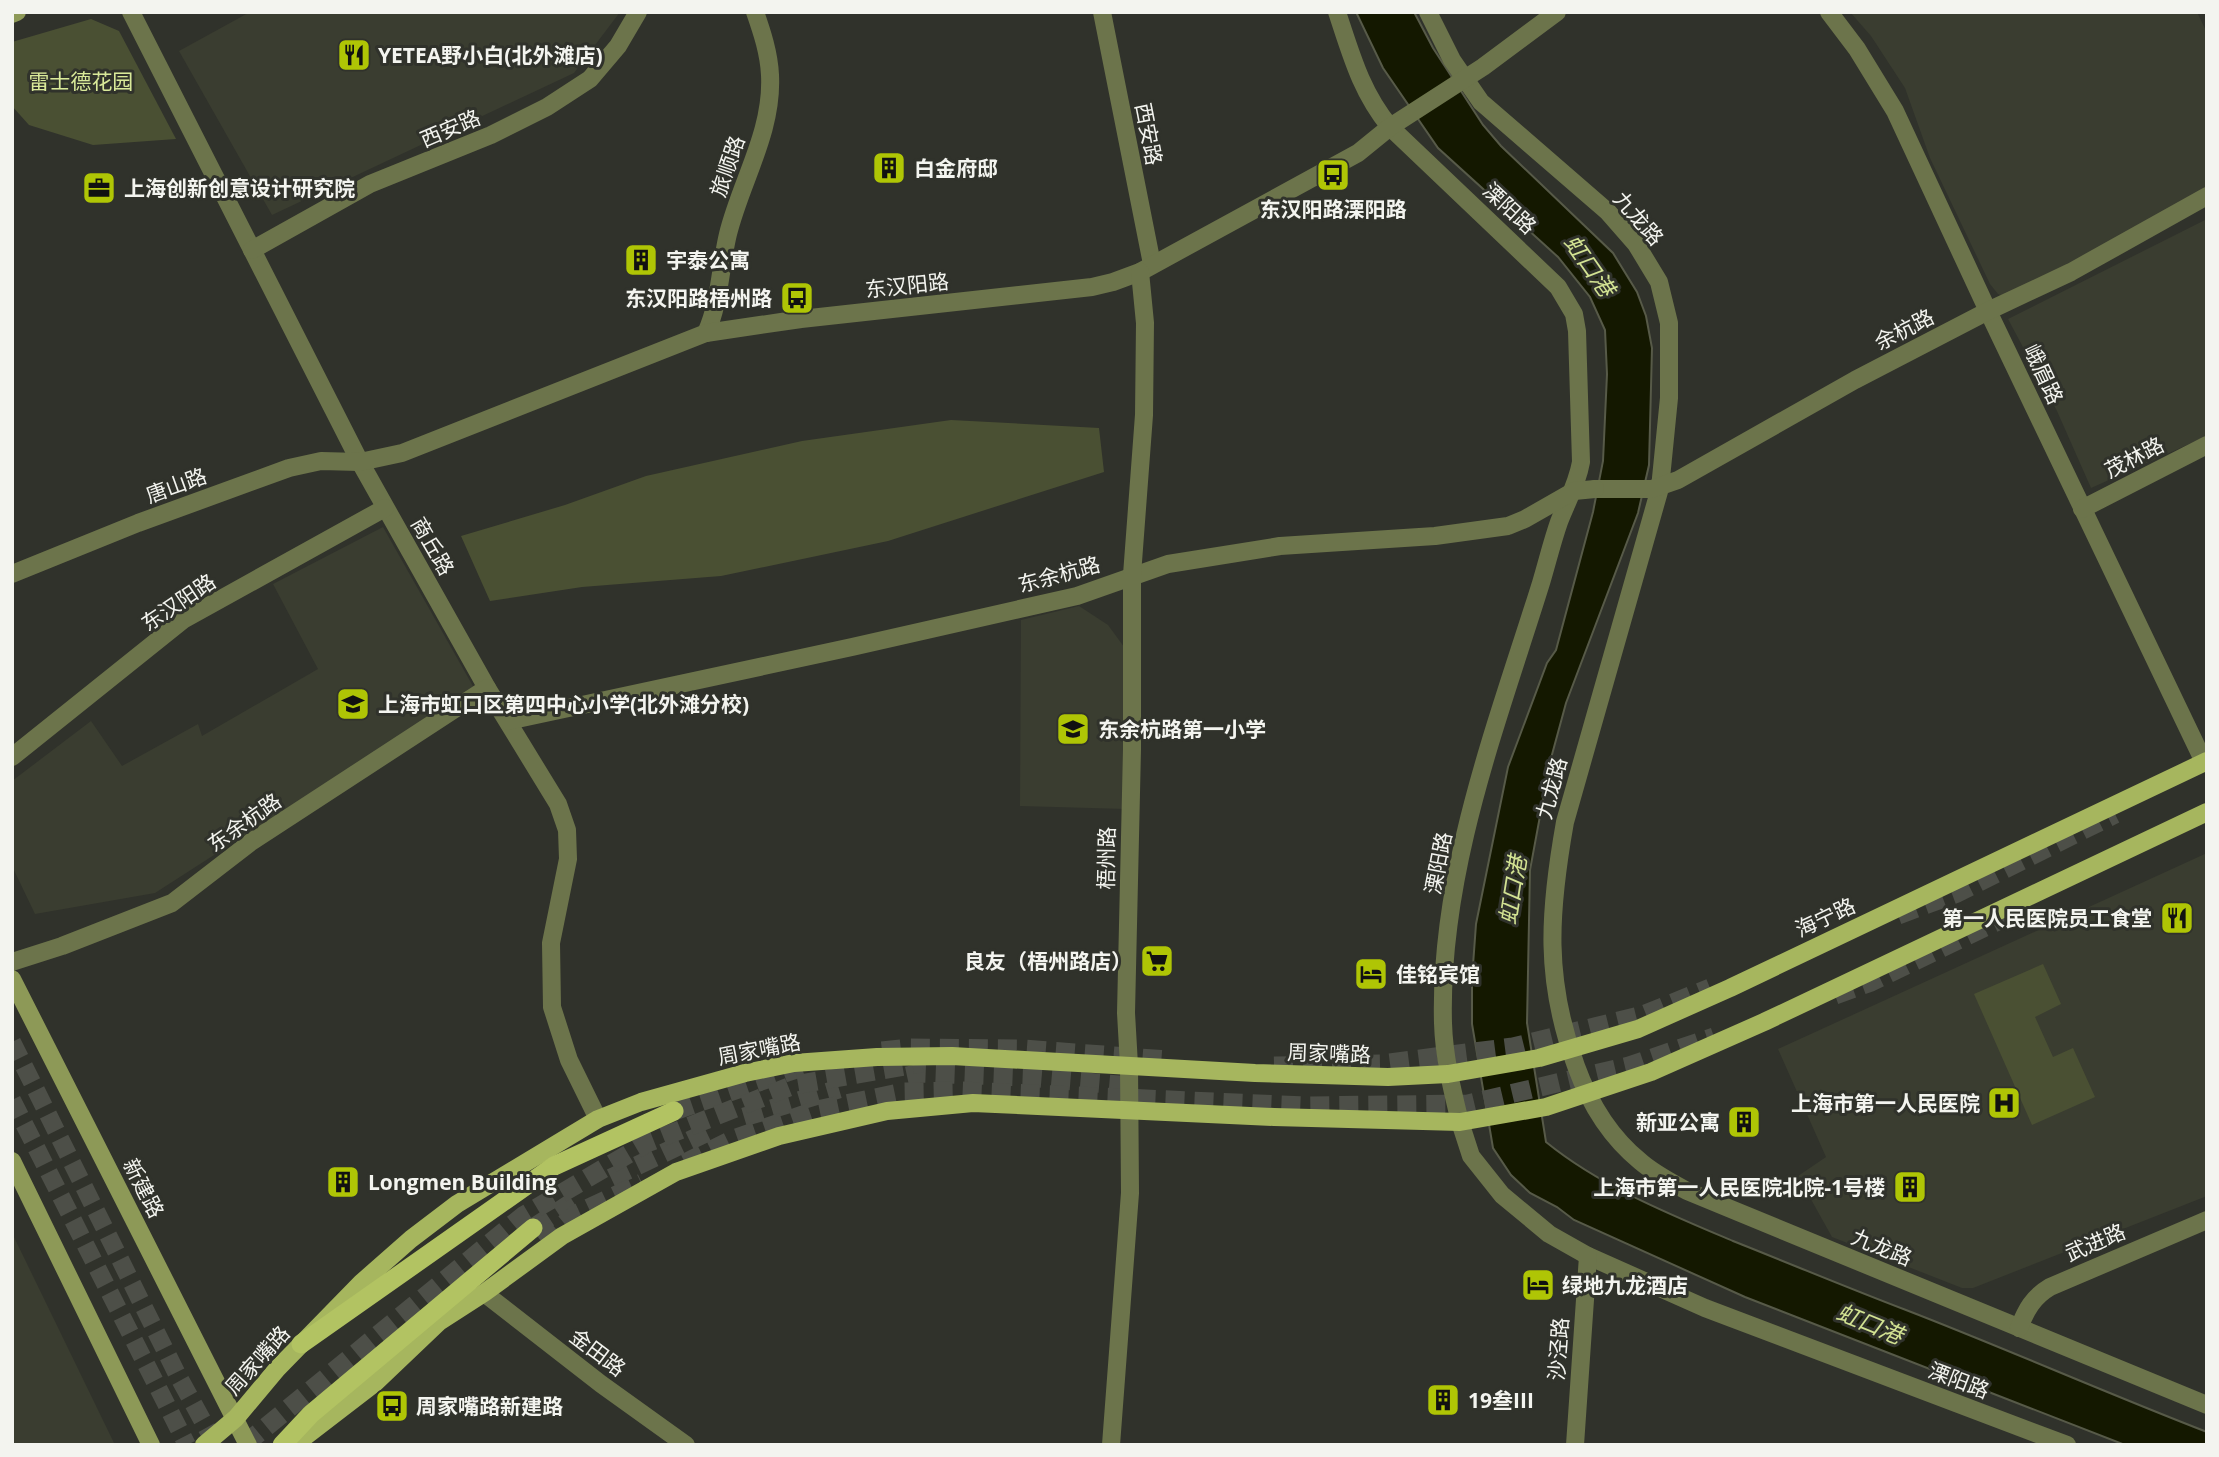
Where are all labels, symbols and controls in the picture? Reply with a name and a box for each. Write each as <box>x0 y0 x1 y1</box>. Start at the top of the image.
restaurant icon: YETEA野小白(北外滩店) <box>335 36 373 74</box>
place label: YETEA野小白(北外滩店) <box>378 41 603 69</box>
park label: 雷士德花园 <box>29 67 134 95</box>
street label: 西安路 <box>1129 100 1169 168</box>
street label: 西安路 <box>416 103 484 153</box>
street label: 旅顺路 <box>704 132 750 200</box>
building icon: 白金府邸 <box>870 149 908 187</box>
place label: 白金府邸 <box>914 154 998 182</box>
bus stop icon: 东汉阳路溧阳路 <box>1314 156 1352 194</box>
office icon: 上海创新创意设计研究院 <box>80 169 118 207</box>
place label: 上海创新创意设计研究院 <box>124 174 355 202</box>
street label: 溧阳路 <box>1477 176 1543 240</box>
street label: 九龙路 <box>1608 185 1670 251</box>
place label: 东汉阳路溧阳路 <box>1260 195 1407 223</box>
water label: 虹口港 <box>1557 228 1625 305</box>
building icon: 宇泰公寓 <box>622 241 660 279</box>
place label: 宇泰公寓 <box>666 246 750 274</box>
street label: 东汉阳路 <box>864 267 950 303</box>
bus stop icon: 东汉阳路梧州路 <box>778 279 816 317</box>
place label: 东汉阳路梧州路 <box>625 284 772 312</box>
street label: 余杭路 <box>1870 302 1938 356</box>
street label: 峨眉路 <box>2018 340 2070 408</box>
street label: 茂林路 <box>2100 430 2168 484</box>
street label: 唐山路 <box>142 461 210 509</box>
street label: 商丘路 <box>405 512 461 580</box>
street label: 东余杭路 <box>1015 550 1103 598</box>
street label: 东汉阳路 <box>135 567 221 637</box>
school or university icon: 上海市虹口区第四中心小学(北外滩分校) <box>334 685 372 723</box>
place label: 上海市虹口区第四中心小学(北外滩分校) <box>378 690 749 718</box>
school or university icon: 东余杭路第一小学 <box>1054 710 1092 748</box>
place label: 东余杭路第一小学 <box>1098 715 1266 743</box>
street label: 九龙路 <box>1529 754 1573 822</box>
street label: 东余杭路 <box>202 786 286 858</box>
street label: 梧州路 <box>1091 826 1121 890</box>
street label: 溧阳路 <box>1418 829 1458 897</box>
water label: 虹口港 <box>1491 850 1534 927</box>
street label: 海宁路 <box>1791 891 1859 943</box>
restaurant icon: 第一人民医院员工食堂 <box>2158 899 2196 937</box>
place label: 第一人民医院员工食堂 <box>1942 904 2152 932</box>
supermarket icon: 良友（梧州路店） <box>1138 942 1176 980</box>
place label: 良友（梧州路店） <box>964 947 1132 975</box>
hotel icon: 佳铭宾馆 <box>1352 955 1390 993</box>
place label: 佳铭宾馆 <box>1396 960 1480 988</box>
street label: 周家嘴路 <box>715 1027 803 1071</box>
street label: 周家嘴路 <box>1287 1038 1371 1068</box>
hospital icon: 上海市第一人民医院 <box>1985 1084 2023 1122</box>
place label: 上海市第一人民医院 <box>1791 1089 1980 1117</box>
building icon: 新亚公寓 <box>1725 1103 1763 1141</box>
place label: 新亚公寓 <box>1636 1108 1720 1136</box>
street label: 新建路 <box>117 1154 171 1222</box>
building icon: Longmen Building <box>324 1163 362 1201</box>
place label: Longmen Building <box>368 1168 557 1196</box>
building icon: 上海市第一人民医院北院-1号楼 <box>1891 1168 1929 1206</box>
place label: 上海市第一人民医院北院-1号楼 <box>1593 1173 1885 1201</box>
street label: 武进路 <box>2061 1217 2129 1267</box>
street label: 九龙路 <box>1848 1222 1916 1272</box>
hotel icon: 绿地九龙酒店 <box>1519 1266 1557 1304</box>
place label: 绿地九龙酒店 <box>1562 1271 1688 1299</box>
water label: 虹口港 <box>1832 1295 1911 1352</box>
street label: 沙泾路 <box>1542 1317 1574 1381</box>
street label: 周家嘴路 <box>218 1319 296 1401</box>
street label: 金田路 <box>564 1322 632 1382</box>
street label: 溧阳路 <box>1925 1356 1993 1404</box>
building icon: 19叁III <box>1424 1381 1462 1419</box>
place label: 19叁III <box>1468 1386 1534 1414</box>
bus stop icon: 周家嘴路新建路 <box>373 1387 411 1425</box>
place label: 周家嘴路新建路 <box>416 1392 563 1420</box>

